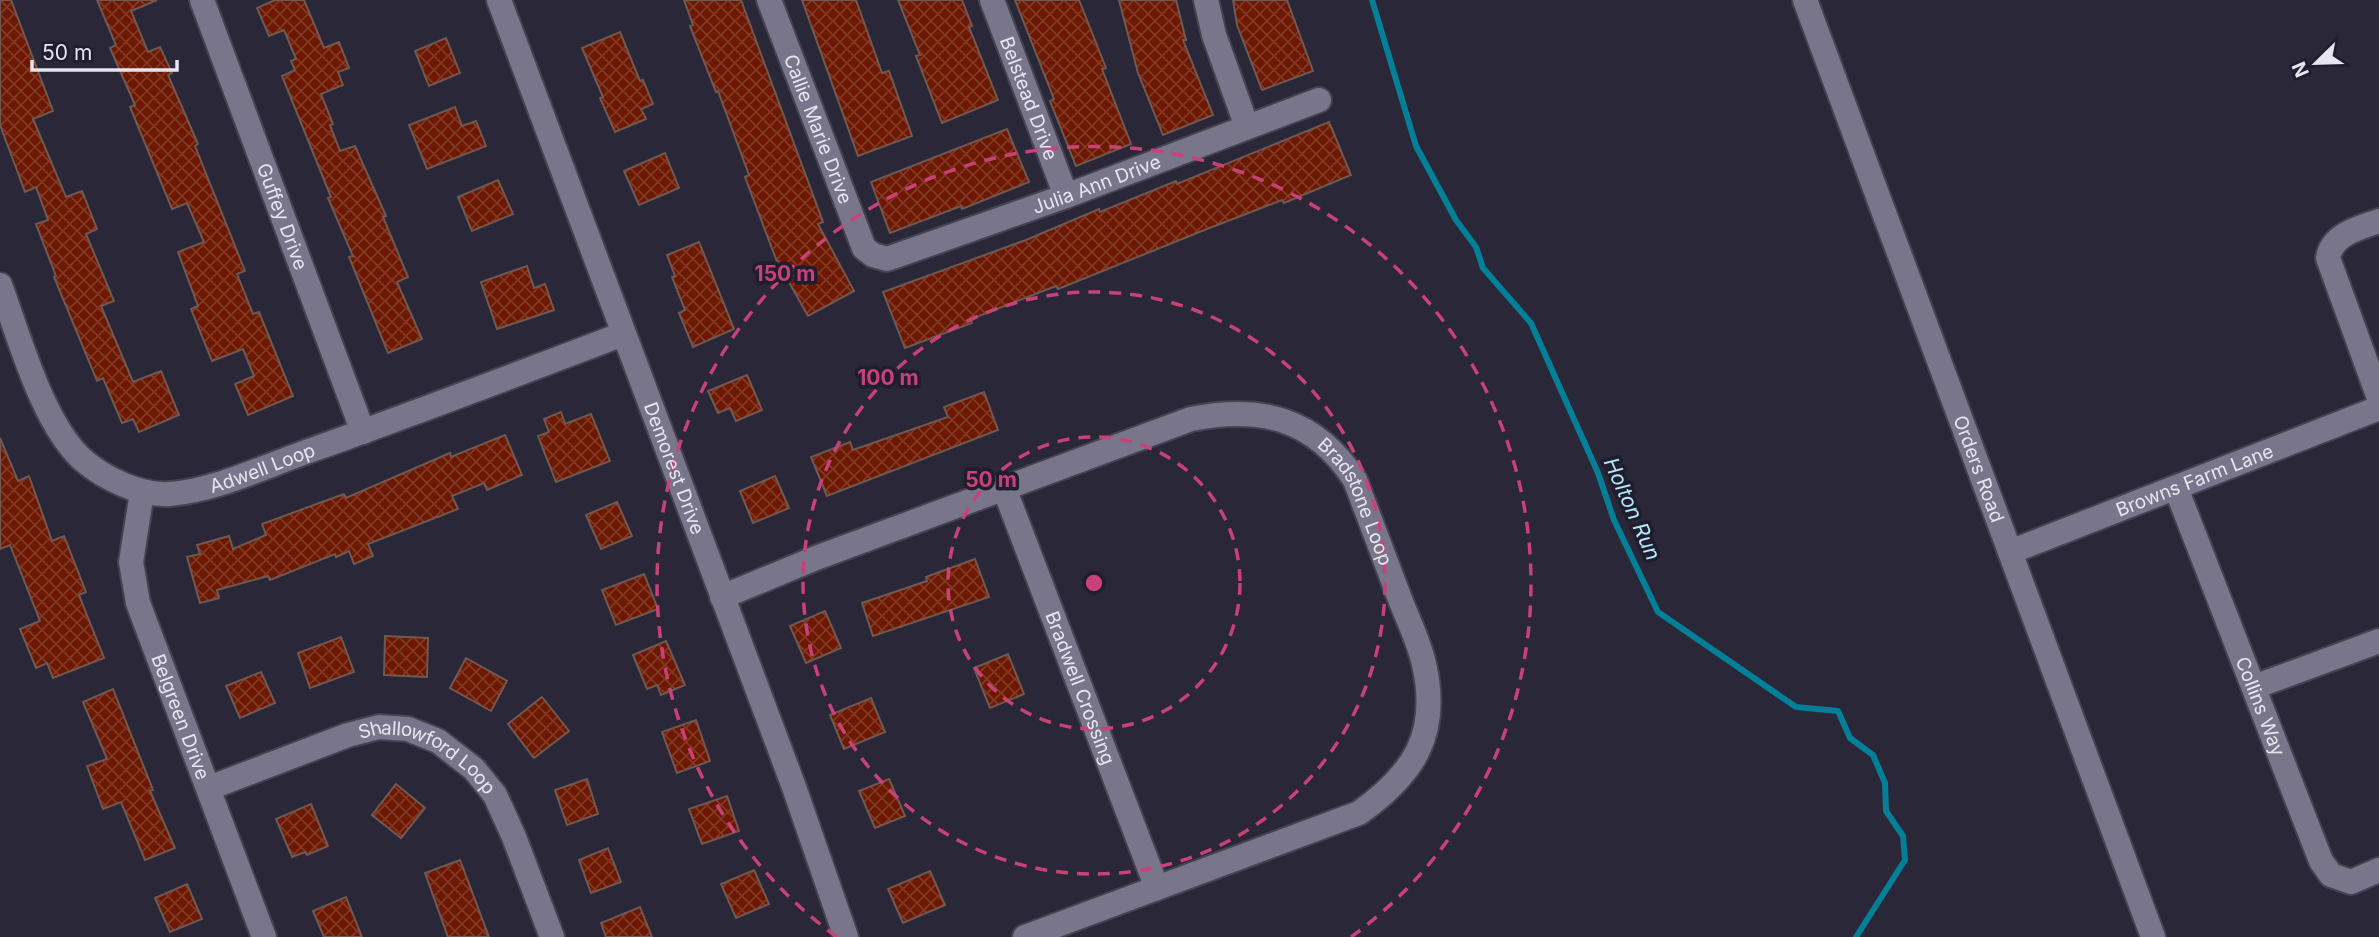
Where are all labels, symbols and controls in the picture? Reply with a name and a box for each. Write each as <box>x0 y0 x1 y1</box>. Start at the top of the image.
scale bar <box>32 28 177 72</box>
north arrow <box>2281 28 2351 98</box>
street label: Belstead Drive <box>995 33 1062 163</box>
text: 50 m <box>42 40 92 65</box>
street label: Callie Marie Drive <box>779 51 857 207</box>
text: N <box>2287 58 2314 81</box>
street label: Julia Ann Drive <box>1029 150 1164 219</box>
street label: Guffey Drive <box>252 160 313 273</box>
text: 150 m <box>755 261 815 286</box>
text: 100 m <box>857 365 919 390</box>
street label: Demorest Drive <box>639 399 709 538</box>
street label: Orders Road <box>1948 412 2009 526</box>
street label: Bradstone Loop <box>1313 433 1397 569</box>
street label: Adwell Loop <box>207 439 318 498</box>
street label: Browns Farm Lane <box>2113 439 2277 522</box>
water label: Holton Run <box>1599 454 1666 564</box>
text: 50 m <box>965 467 1017 492</box>
centre of rings <box>1082 571 1106 595</box>
street label: Bradwell Crossing <box>1040 608 1120 768</box>
street label: Belgreen Drive <box>146 651 215 783</box>
street label: Collins Way <box>2231 653 2290 759</box>
street label: Shallowford Loop <box>356 716 501 799</box>

